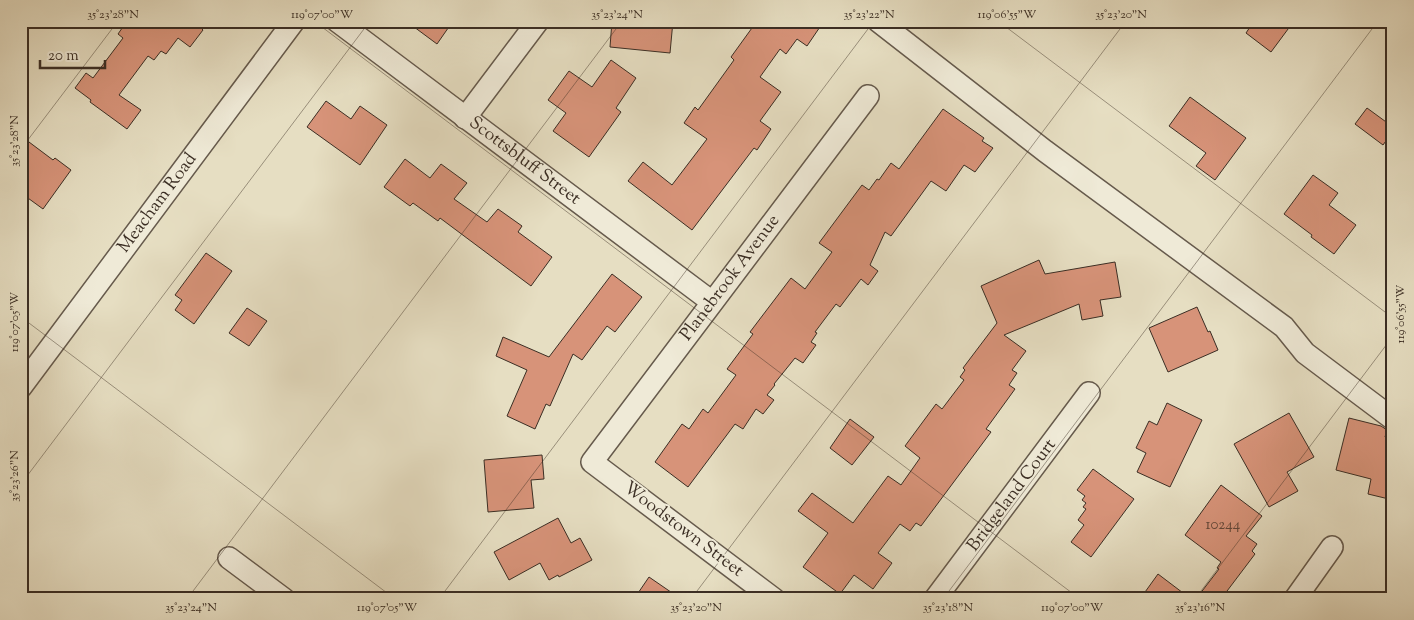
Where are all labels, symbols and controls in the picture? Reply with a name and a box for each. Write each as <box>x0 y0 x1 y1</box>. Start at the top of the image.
text: 35°23'28"N <box>87 6 139 24</box>
text: 119°07'00"W <box>291 6 354 24</box>
text: 35°23'24"N <box>591 6 643 24</box>
text: 35°23'22"N <box>843 6 895 24</box>
text: 119°06'55"W <box>978 6 1037 24</box>
text: 35°23'20"N <box>1095 6 1147 24</box>
scale bar <box>40 38 105 70</box>
text: 20 m <box>48 46 79 67</box>
street label: Scottsbluff Street <box>463 111 586 212</box>
text: 35°23'28"N <box>6 115 24 167</box>
street label: Meacham Road <box>112 148 204 259</box>
street label: Planebrook Avenue <box>674 210 787 347</box>
text: 119°06'55"W <box>1392 284 1410 343</box>
text: 119°07'05"W <box>6 291 24 352</box>
street label: Bridgeland Court <box>961 434 1063 558</box>
text: 35°23'26"N <box>6 450 24 502</box>
street label: Woodstown Street <box>617 476 749 584</box>
house number: 10244 <box>1206 515 1241 536</box>
text: 35°23'24"N <box>165 599 217 617</box>
text: 119°07'05"W <box>357 599 418 617</box>
text: 35°23'20"N <box>670 599 722 617</box>
text: 35°23'18"N <box>923 599 974 617</box>
text: 119°07'00"W <box>1041 599 1104 617</box>
text: 35°23'16"N <box>1175 599 1226 617</box>

